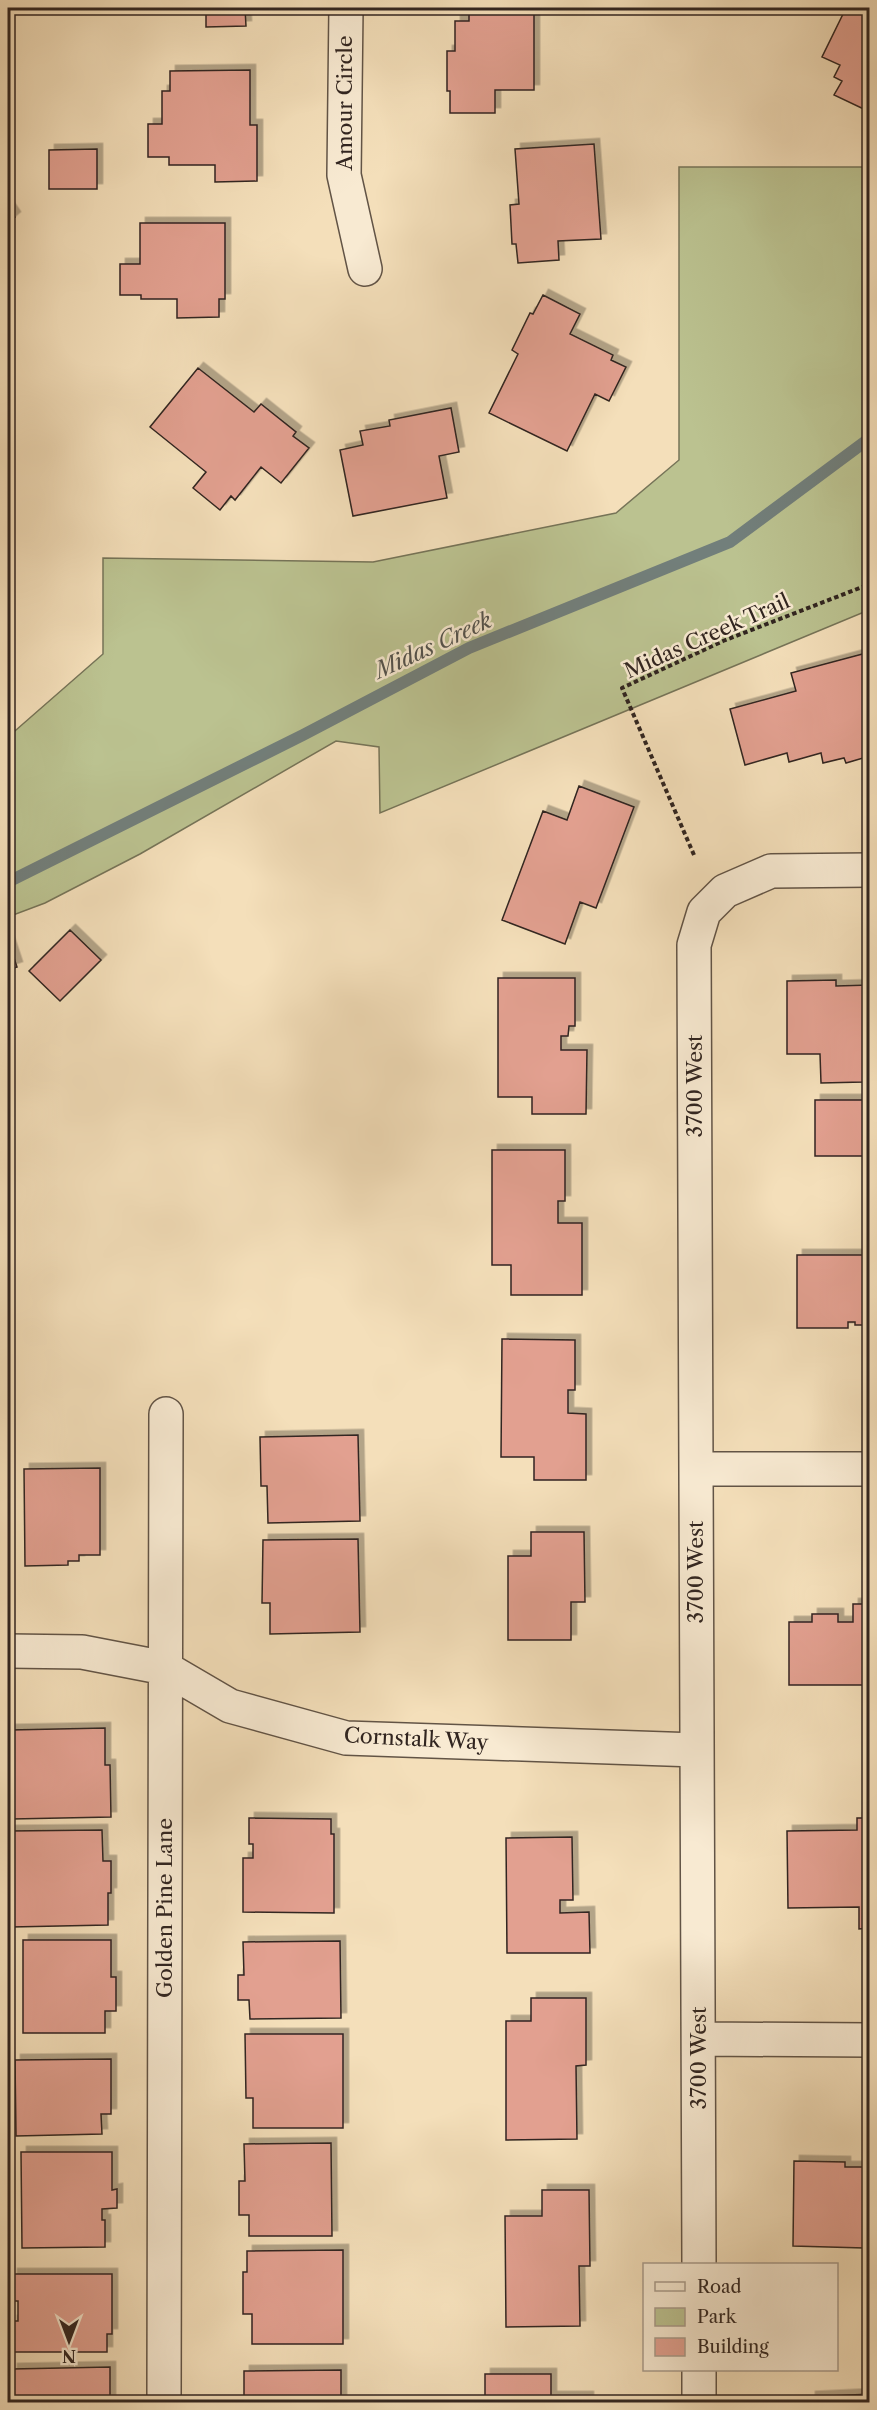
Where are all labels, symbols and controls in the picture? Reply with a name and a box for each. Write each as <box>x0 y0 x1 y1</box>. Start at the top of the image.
street label: Amour Circle <box>332 35 357 172</box>
street label: Midas Creek Trail <box>620 588 793 683</box>
water label: Midas Creek <box>368 606 496 686</box>
street label: 3700 West <box>682 1034 707 1137</box>
street label: 3700 West <box>683 1520 708 1623</box>
street label: Cornstalk Way <box>343 1722 489 1755</box>
street label: Golden Pine Lane <box>152 1818 177 1998</box>
street label: 3700 West <box>686 2006 711 2109</box>
legend <box>643 2263 838 2371</box>
text: Road <box>697 2276 742 2298</box>
text: Park <box>697 2306 738 2328</box>
north arrow <box>39 2311 99 2371</box>
text: Building <box>697 2336 769 2358</box>
text: N <box>62 2346 76 2366</box>

